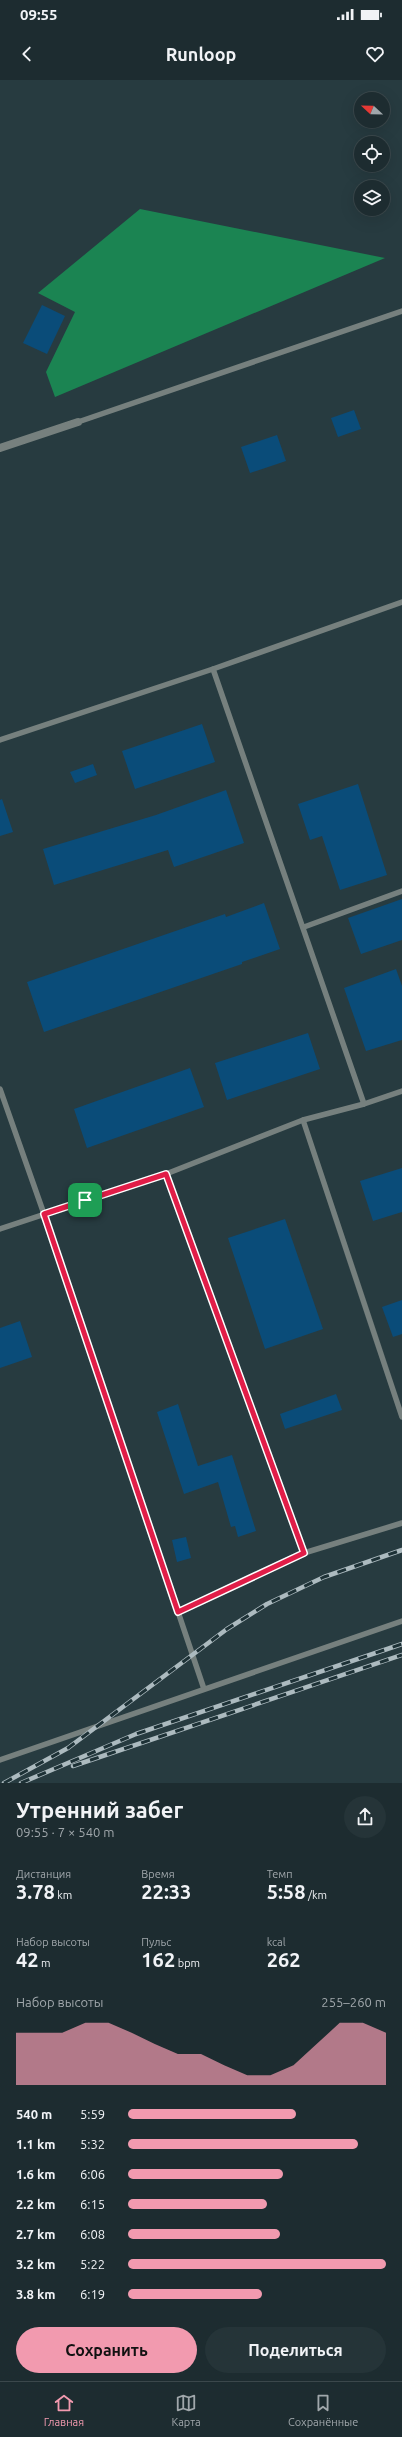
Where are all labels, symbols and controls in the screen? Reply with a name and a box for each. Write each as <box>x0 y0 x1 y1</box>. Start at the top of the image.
text: 09:55 <box>20 6 58 23</box>
icon: back <box>16 43 38 65</box>
icon: heart <box>364 43 386 65</box>
text: Runloop <box>166 44 236 64</box>
north arrow <box>354 92 390 128</box>
map controls <box>354 92 390 216</box>
button: locate <box>354 136 390 172</box>
button: layers <box>354 180 390 216</box>
pin <box>68 1183 102 1217</box>
icon: arrive <box>74 1189 96 1211</box>
button: share <box>344 1796 386 1838</box>
text: Утренний забег <box>16 1797 183 1822</box>
text: 09:55 · 7 × 540 m <box>16 1825 115 1839</box>
text: Дистанция <box>16 1868 71 1880</box>
text: Время <box>141 1868 175 1880</box>
text: Темп <box>267 1868 293 1880</box>
text: 3.78 <box>16 1880 55 1903</box>
text: 22:33 <box>141 1880 191 1903</box>
text: 5:58 <box>267 1880 305 1903</box>
text: km <box>55 1889 72 1901</box>
text: /km <box>305 1889 327 1901</box>
text: Набор высоты <box>16 1936 90 1948</box>
text: Пульс <box>141 1936 171 1948</box>
text: kcal <box>267 1936 286 1948</box>
text: 42 <box>16 1948 39 1971</box>
text: 162 <box>141 1948 175 1971</box>
text: 262 <box>267 1948 301 1971</box>
text: m <box>39 1957 51 1969</box>
text: bpm <box>175 1957 200 1969</box>
text: Набор высоты <box>16 1995 103 2009</box>
text: 255–260 m <box>321 1995 386 2009</box>
text: 540 m <box>16 2107 52 2121</box>
text: 5:59 <box>80 2107 105 2121</box>
text: 1.1 km <box>16 2137 55 2151</box>
text: 5:32 <box>80 2137 105 2151</box>
text: 1.6 km <box>16 2167 55 2181</box>
text: 6:06 <box>80 2167 105 2181</box>
text: 2.2 km <box>16 2197 55 2211</box>
text: 6:15 <box>80 2197 105 2211</box>
text: 2.7 km <box>16 2227 55 2241</box>
text: 6:08 <box>80 2227 105 2241</box>
text: 3.2 km <box>16 2257 55 2271</box>
text: 5:22 <box>80 2257 105 2271</box>
text: 3.8 km <box>16 2287 55 2301</box>
text: 6:19 <box>80 2287 105 2301</box>
button: Сохранить <box>16 2327 197 2373</box>
button: Поделиться <box>205 2327 386 2373</box>
tab: Главная <box>44 2392 84 2428</box>
tab: Карта <box>171 2392 201 2428</box>
tab: Сохранённые <box>288 2392 358 2428</box>

